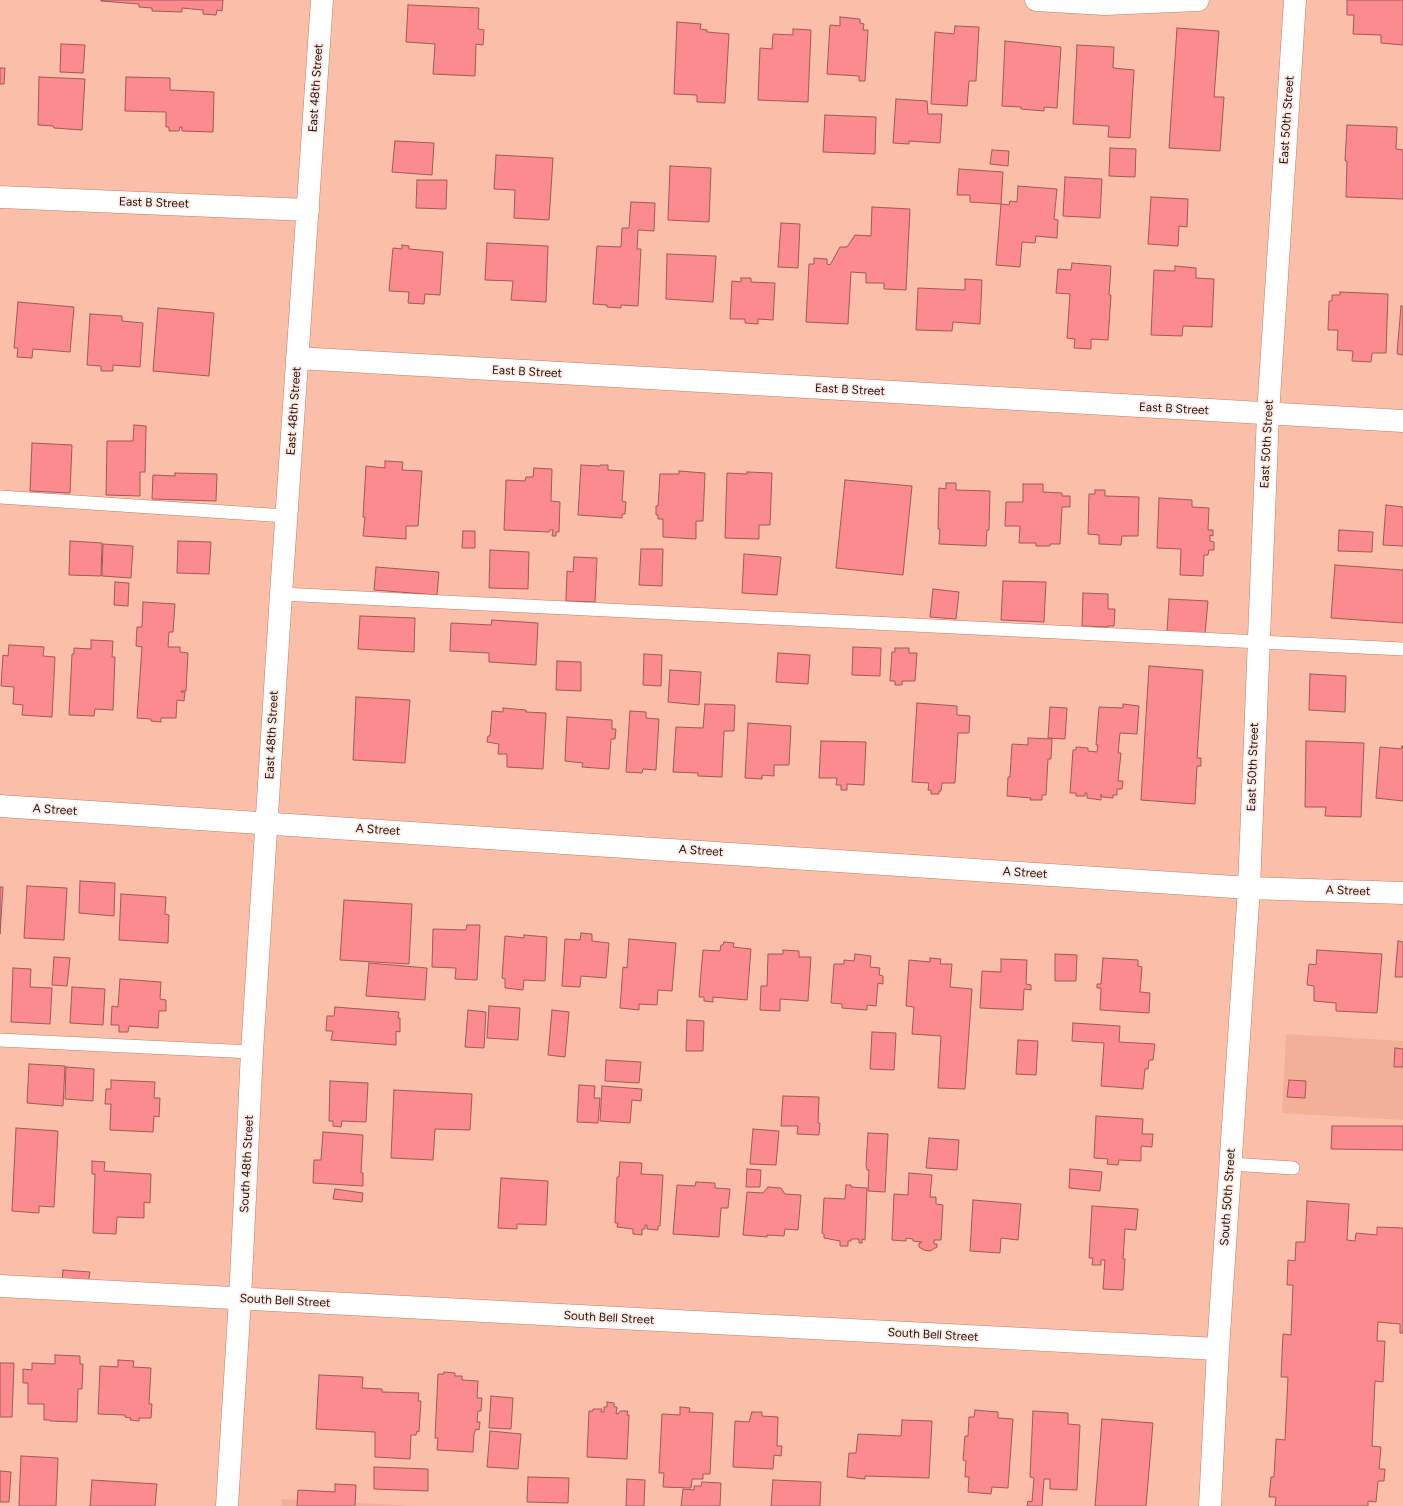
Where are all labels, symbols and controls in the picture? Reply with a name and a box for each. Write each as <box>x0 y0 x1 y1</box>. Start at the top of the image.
street label: East 48th Street <box>306 43 326 133</box>
street label: East 50th Street <box>1277 75 1297 165</box>
street label: East B Street <box>119 195 189 211</box>
street label: East B Street <box>492 363 562 381</box>
street label: East 48th Street <box>284 366 304 456</box>
street label: East B Street <box>815 381 885 399</box>
street label: East 50th Street <box>1257 399 1277 489</box>
street label: East B Street <box>1139 400 1209 418</box>
street label: East 48th Street <box>262 690 282 780</box>
street label: East 50th Street <box>1244 722 1262 812</box>
street label: A Street <box>32 801 78 819</box>
street label: A Street <box>355 821 401 839</box>
street label: A Street <box>678 842 724 860</box>
street label: A Street <box>1002 864 1048 882</box>
street label: A Street <box>1325 883 1371 899</box>
street label: South 48th Street <box>237 1115 257 1213</box>
street label: South 50th Street <box>1217 1148 1239 1246</box>
street label: South Bell Street <box>239 1291 331 1311</box>
street label: South Bell Street <box>563 1308 655 1328</box>
street label: South Bell Street <box>887 1325 979 1345</box>

